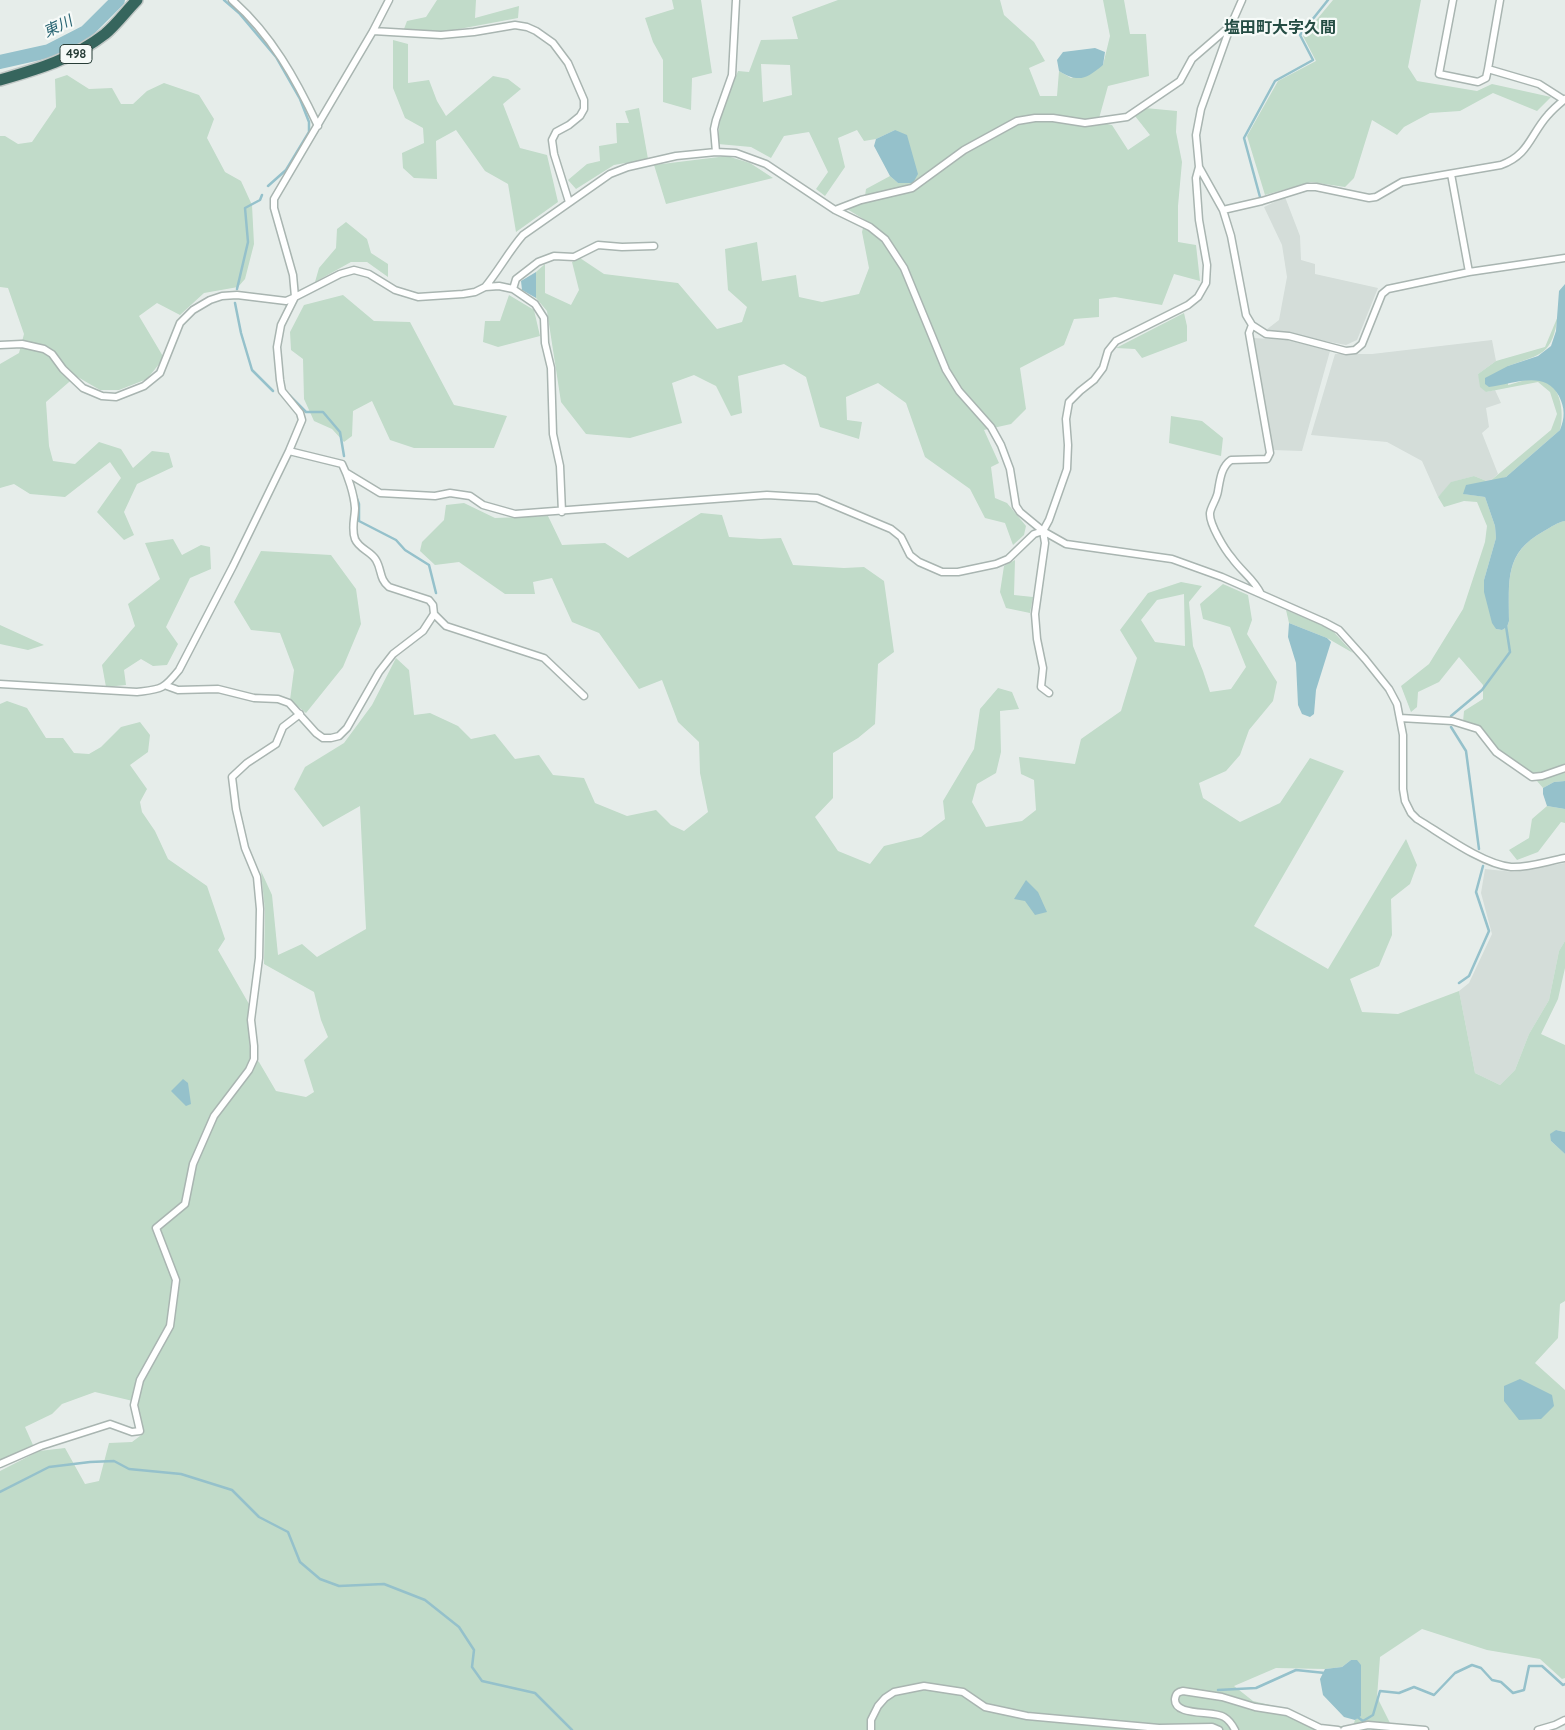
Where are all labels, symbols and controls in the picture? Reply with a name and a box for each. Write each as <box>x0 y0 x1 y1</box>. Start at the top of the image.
water label: 東川 <box>41 12 75 42</box>
district label: 塩田町大字久間 <box>1224 18 1336 38</box>
road number: 498 <box>60 44 92 64</box>

